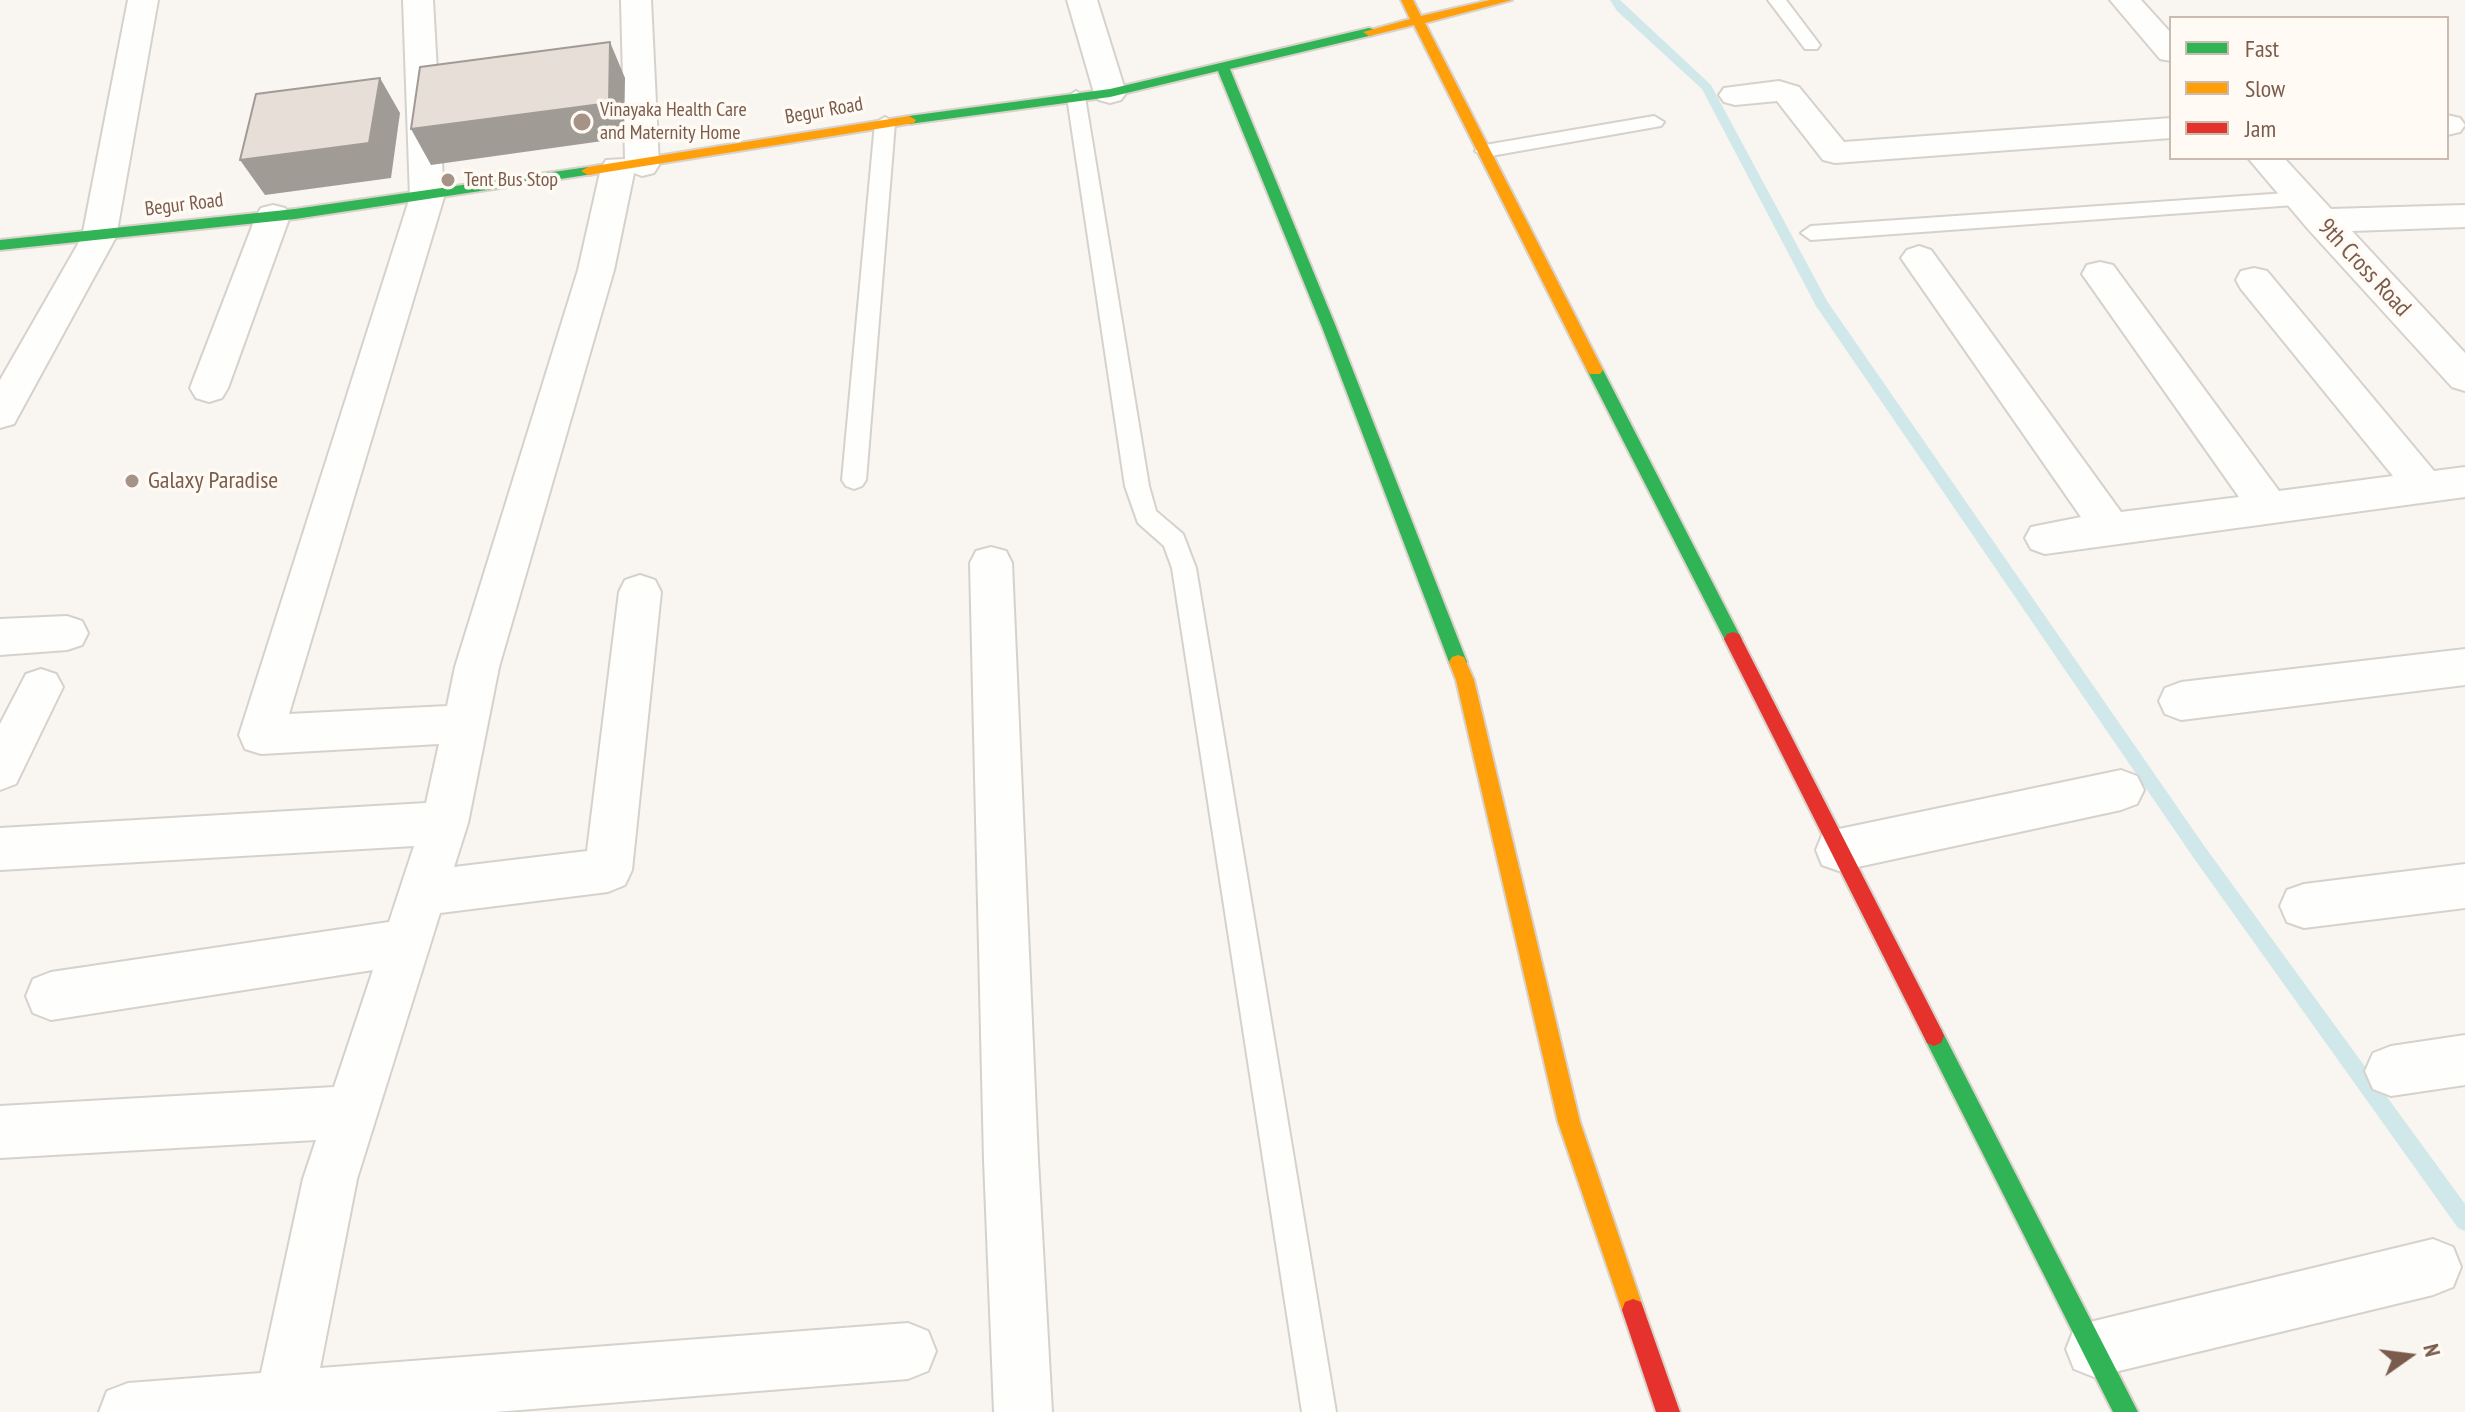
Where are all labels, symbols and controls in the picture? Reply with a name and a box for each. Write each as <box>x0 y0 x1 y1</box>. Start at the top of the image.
legend <box>2169 16 2449 160</box>
text: Fast <box>2245 33 2279 64</box>
text: Slow <box>2245 73 2285 104</box>
street label: Begur Road <box>783 92 865 130</box>
place label: Vinayaka Health Care and Maternity Home <box>600 98 747 145</box>
marker: Vinayaka Health Care and Maternity Home <box>571 111 593 133</box>
text: Jam <box>2245 113 2276 144</box>
place label: Tent Bus Stop <box>464 168 558 192</box>
marker: Tent Bus Stop <box>439 171 457 189</box>
street label: Begur Road <box>143 188 225 222</box>
street label: 9th Cross Road <box>2312 213 2416 323</box>
place label: Galaxy Paradise <box>148 467 278 495</box>
marker: Galaxy Paradise <box>123 472 141 490</box>
north arrow <box>2369 1316 2449 1396</box>
text: N <box>2417 1341 2447 1359</box>

